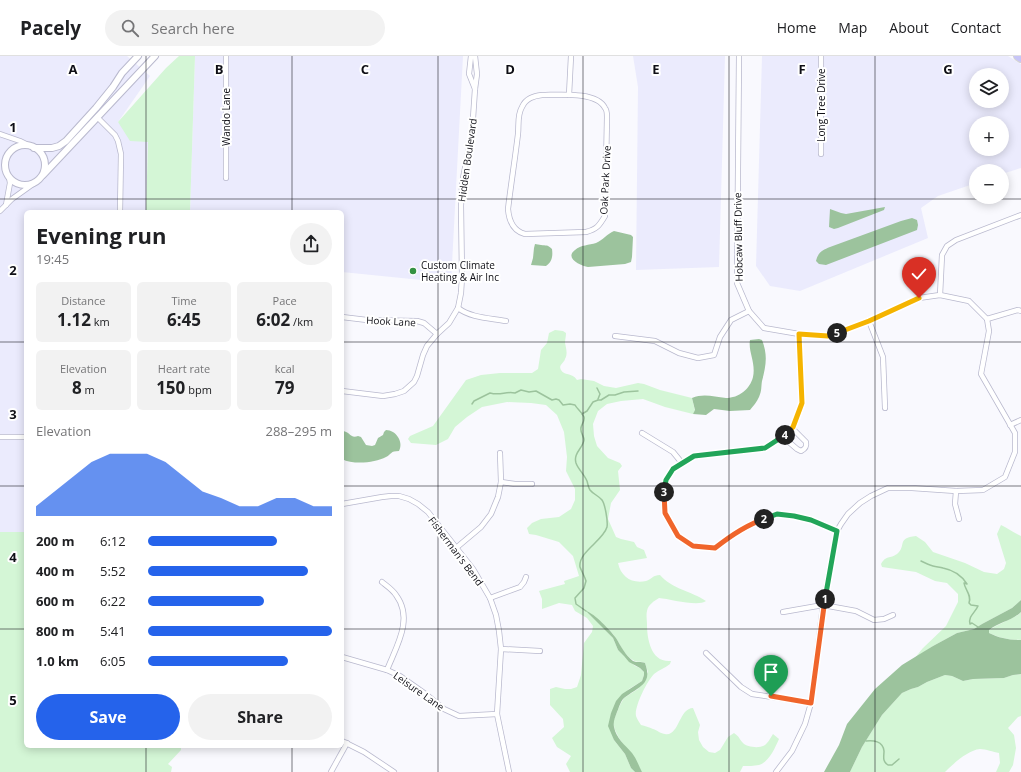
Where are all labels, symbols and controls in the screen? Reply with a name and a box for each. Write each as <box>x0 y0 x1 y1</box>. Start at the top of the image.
search box <box>105 10 385 46</box>
text: Pacely <box>20 15 81 41</box>
icon: search <box>119 17 141 39</box>
text: Search here <box>151 18 235 38</box>
text: Home <box>777 18 816 37</box>
text: Map <box>838 18 867 37</box>
text: About <box>889 18 929 37</box>
text: Contact <box>951 18 1001 37</box>
text: A <box>69 60 78 78</box>
text: B <box>215 60 224 78</box>
text: C <box>361 60 369 78</box>
text: D <box>505 60 515 78</box>
text: E <box>652 60 660 78</box>
text: F <box>798 60 806 78</box>
text: G <box>943 60 953 78</box>
street label: Long Tree Drive <box>814 68 828 142</box>
map controls <box>969 68 1009 204</box>
button: layers <box>969 68 1009 108</box>
street label: Wando Lane <box>219 88 233 146</box>
button: + <box>969 116 1009 156</box>
street label: Hidden Boulevard <box>454 117 480 203</box>
text: 1 <box>9 118 17 136</box>
street label: Oak Park Drive <box>596 145 614 215</box>
button: − <box>969 164 1009 204</box>
street label: Hobcaw Bluff Drive <box>730 192 746 282</box>
text: Evening run <box>36 220 167 250</box>
button: share <box>290 223 332 265</box>
text: 19:45 <box>36 250 69 268</box>
pin <box>902 257 936 298</box>
place label: Custom Climate Heating & Air Inc <box>421 258 499 284</box>
text: 2 <box>9 261 17 279</box>
icon: check <box>908 263 930 285</box>
marker: Custom Climate Heating & Air Inc <box>408 266 418 276</box>
text: Distance <box>61 293 105 308</box>
text: Time <box>171 293 197 308</box>
text: Pace <box>273 293 297 308</box>
text: 1.12 <box>57 308 91 331</box>
text: 6:45 <box>167 308 201 331</box>
text: 6:02 <box>256 308 290 331</box>
street label: Hook Lane <box>366 313 417 329</box>
text: km <box>91 314 110 329</box>
text: /km <box>290 314 313 329</box>
pin: 5 <box>827 323 847 343</box>
text: 5 <box>834 325 840 340</box>
text: Elevation <box>60 361 107 376</box>
text: Heart rate <box>158 361 210 376</box>
text: kcal <box>275 361 295 376</box>
text: 8 <box>72 376 82 399</box>
text: 150 <box>156 376 185 399</box>
text: 79 <box>275 376 294 399</box>
text: m <box>82 382 95 397</box>
text: bpm <box>185 382 212 397</box>
text: 3 <box>9 405 17 423</box>
text: Elevation <box>36 422 91 440</box>
text: 288–295 m <box>265 422 332 440</box>
pin: 4 <box>775 425 795 445</box>
text: 4 <box>782 427 788 442</box>
pin: 3 <box>654 482 674 502</box>
text: 3 <box>661 484 667 499</box>
pin: 2 <box>754 509 774 529</box>
text: 2 <box>761 511 767 526</box>
street label: Fisherman's Bend <box>425 514 487 588</box>
text: 200 m <box>36 532 74 550</box>
text: 6:12 <box>100 532 126 550</box>
text: 4 <box>9 548 17 566</box>
text: 400 m <box>36 562 74 580</box>
text: 5:52 <box>100 562 126 580</box>
pin: 1 <box>815 589 835 609</box>
text: 1 <box>822 591 828 606</box>
text: 600 m <box>36 592 74 610</box>
text: 6:22 <box>100 592 126 610</box>
text: 800 m <box>36 622 74 640</box>
text: 5:41 <box>100 622 126 640</box>
text: 1.0 km <box>36 652 79 670</box>
text: 6:05 <box>100 652 126 670</box>
pin <box>754 655 788 696</box>
icon: arrive <box>760 661 782 683</box>
street label: Leisure Lane <box>391 668 448 714</box>
text: 5 <box>9 691 17 709</box>
button: Save <box>36 694 180 740</box>
button: Share <box>188 694 332 740</box>

